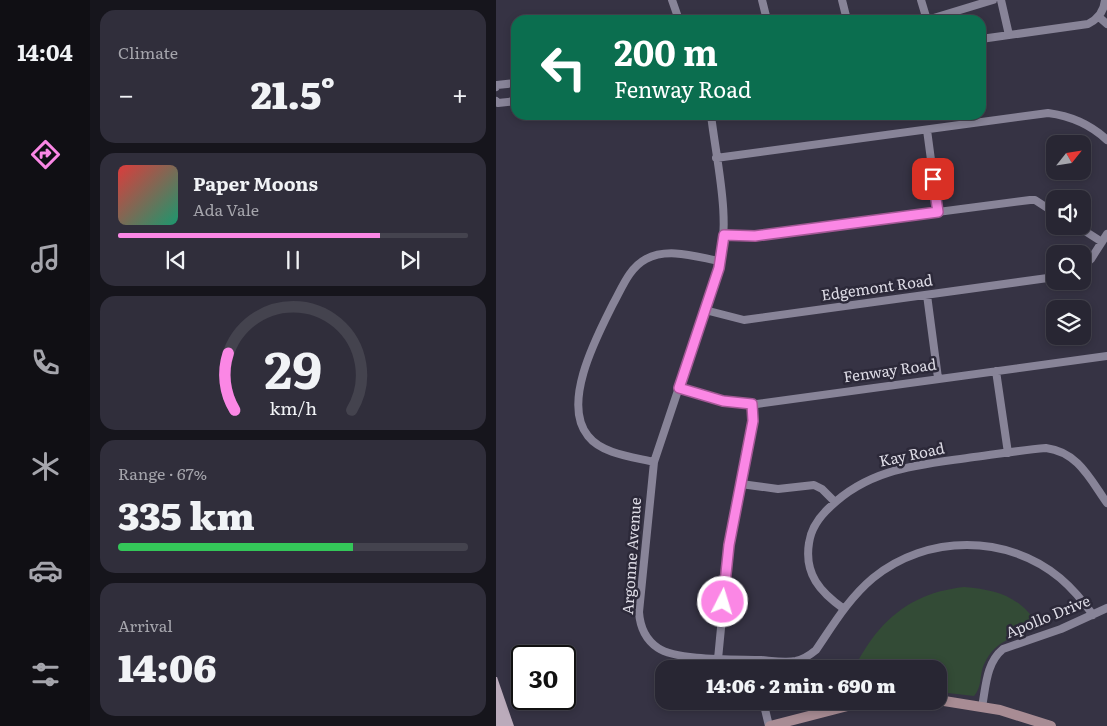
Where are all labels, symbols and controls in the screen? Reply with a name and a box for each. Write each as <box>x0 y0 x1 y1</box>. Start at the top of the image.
text: 200 m <box>614 25 718 77</box>
text: 14:04 <box>17 35 73 68</box>
icon: left <box>531 35 596 100</box>
text: Climate <box>118 40 178 64</box>
text: 21.5° <box>251 64 335 121</box>
text: − <box>118 72 134 114</box>
text: + <box>452 72 468 114</box>
text: Fenway Road <box>614 72 751 105</box>
north arrow <box>1046 135 1091 180</box>
map controls <box>1046 135 1091 345</box>
icon: directions <box>28 137 63 172</box>
pin <box>912 158 954 200</box>
icon: arrive <box>919 165 947 193</box>
text: Paper Moons <box>193 169 318 197</box>
button: sound <box>1046 190 1091 235</box>
text: Ada Vale <box>193 197 259 221</box>
icon: music <box>28 241 63 276</box>
button: search <box>1046 245 1091 290</box>
icon: previous <box>162 246 190 274</box>
icon: pause <box>279 246 307 274</box>
icon: next <box>396 246 424 274</box>
street label: Edgemont Road <box>819 267 934 306</box>
button: layers <box>1046 300 1091 345</box>
text: 29 <box>264 328 322 405</box>
icon: phone <box>28 345 63 380</box>
street label: Fenway Road <box>842 352 938 387</box>
text: km/h <box>269 394 317 421</box>
street label: Kay Road <box>877 435 947 472</box>
icon: climate <box>28 449 63 484</box>
text: Range · 67% <box>118 461 207 485</box>
text: 335 km <box>118 485 255 542</box>
street label: Argonne Avenue <box>615 496 646 615</box>
icon: car <box>28 553 63 588</box>
position arrow <box>696 575 748 627</box>
street label: Apollo Drive <box>1002 588 1094 643</box>
text: Arrival <box>118 613 173 637</box>
text: 14:06 <box>118 637 217 694</box>
speed limit sign: 30 <box>511 645 576 710</box>
icon: filters <box>28 657 63 692</box>
text: 14:06 · 2 min · 690 m <box>706 671 896 699</box>

